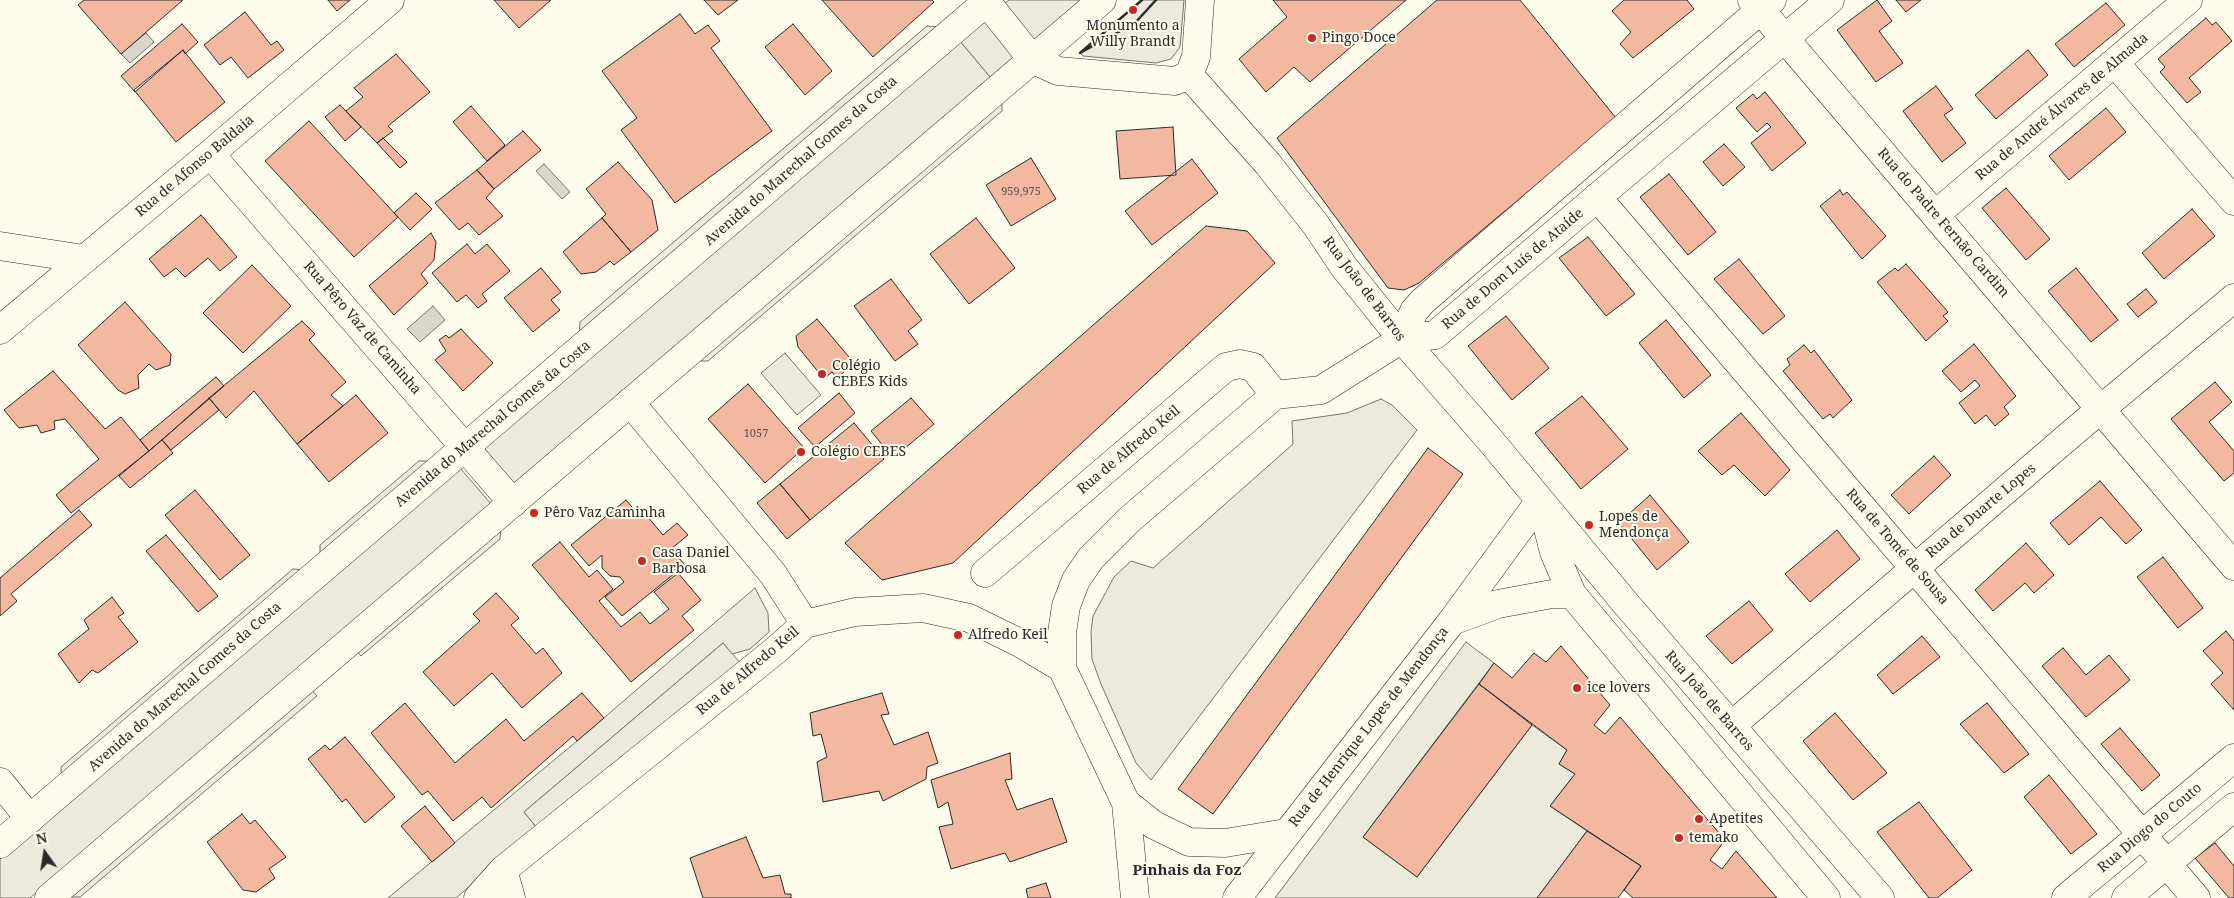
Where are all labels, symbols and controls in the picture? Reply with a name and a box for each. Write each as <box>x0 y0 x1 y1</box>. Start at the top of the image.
marker: Monumento a Willy Brandt <box>1127 4 1139 16</box>
place label: Monumento a Willy Brandt <box>1086 18 1180 50</box>
place label: Pingo Doce <box>1322 30 1396 46</box>
street label: Rua de André Álvares de Almada <box>1972 30 2152 184</box>
marker: Pingo Doce <box>1306 32 1318 44</box>
street label: Avenida do Marechal Gomes da Costa <box>701 73 901 249</box>
street label: Rua de Afonso Baldaia <box>132 111 258 221</box>
street label: Rua do Padre Fernão Cardim <box>1874 145 2012 301</box>
house number: 959,975 <box>1001 185 1041 199</box>
street label: Rua de Dom Luís de Ataíde <box>1439 205 1587 333</box>
street label: Rua João de Barros <box>1319 233 1409 345</box>
street label: Rua Pêro Vaz de Caminha <box>300 258 424 398</box>
street label: Avenida do Marechal Gomes da Costa <box>392 337 594 511</box>
place label: Colégio CEBES Kids <box>832 358 908 391</box>
marker: Colégio CEBES Kids <box>816 368 828 380</box>
street label: Rua de Alfredo Keil <box>1074 402 1184 498</box>
house number: 1057 <box>744 427 768 441</box>
place label: Colégio CEBES <box>811 444 906 460</box>
marker: Colégio CEBES <box>795 446 807 458</box>
street label: Rua de Duarte Lopes <box>1923 460 2039 562</box>
street label: Rua de Tomé de Sousa <box>1842 486 1952 608</box>
place label: Pêro Vaz Caminha <box>544 505 666 521</box>
marker: Pêro Vaz Caminha <box>528 507 540 519</box>
place label: Lopes de Mendonça <box>1599 509 1669 542</box>
marker: Lopes de Mendonça <box>1583 519 1595 531</box>
place label: Casa Daniel Barbosa <box>652 545 730 578</box>
marker: Casa Daniel Barbosa <box>636 555 648 567</box>
street label: Avenida do Marechal Gomes da Costa <box>85 599 285 775</box>
street label: Rua de Alfredo Keil <box>693 623 803 719</box>
street label: Rua de Henrique Lopes de Mendonça <box>1286 624 1452 830</box>
place label: Alfredo Keil <box>968 627 1048 643</box>
marker: Alfredo Keil <box>952 629 964 641</box>
street label: Rua João de Barros <box>1661 648 1757 754</box>
place label: ice lovers <box>1587 680 1650 696</box>
marker: ice lovers <box>1571 682 1583 694</box>
street label: Rua Diogo do Couto <box>2095 780 2205 876</box>
place label: Apetites <box>1709 811 1763 827</box>
marker: Apetites <box>1693 813 1705 825</box>
text: N <box>34 827 49 848</box>
north arrow <box>20 828 70 878</box>
place label: temako <box>1689 830 1739 846</box>
marker: temako <box>1673 832 1685 844</box>
district label: Pinhais da Foz <box>1133 862 1241 880</box>

